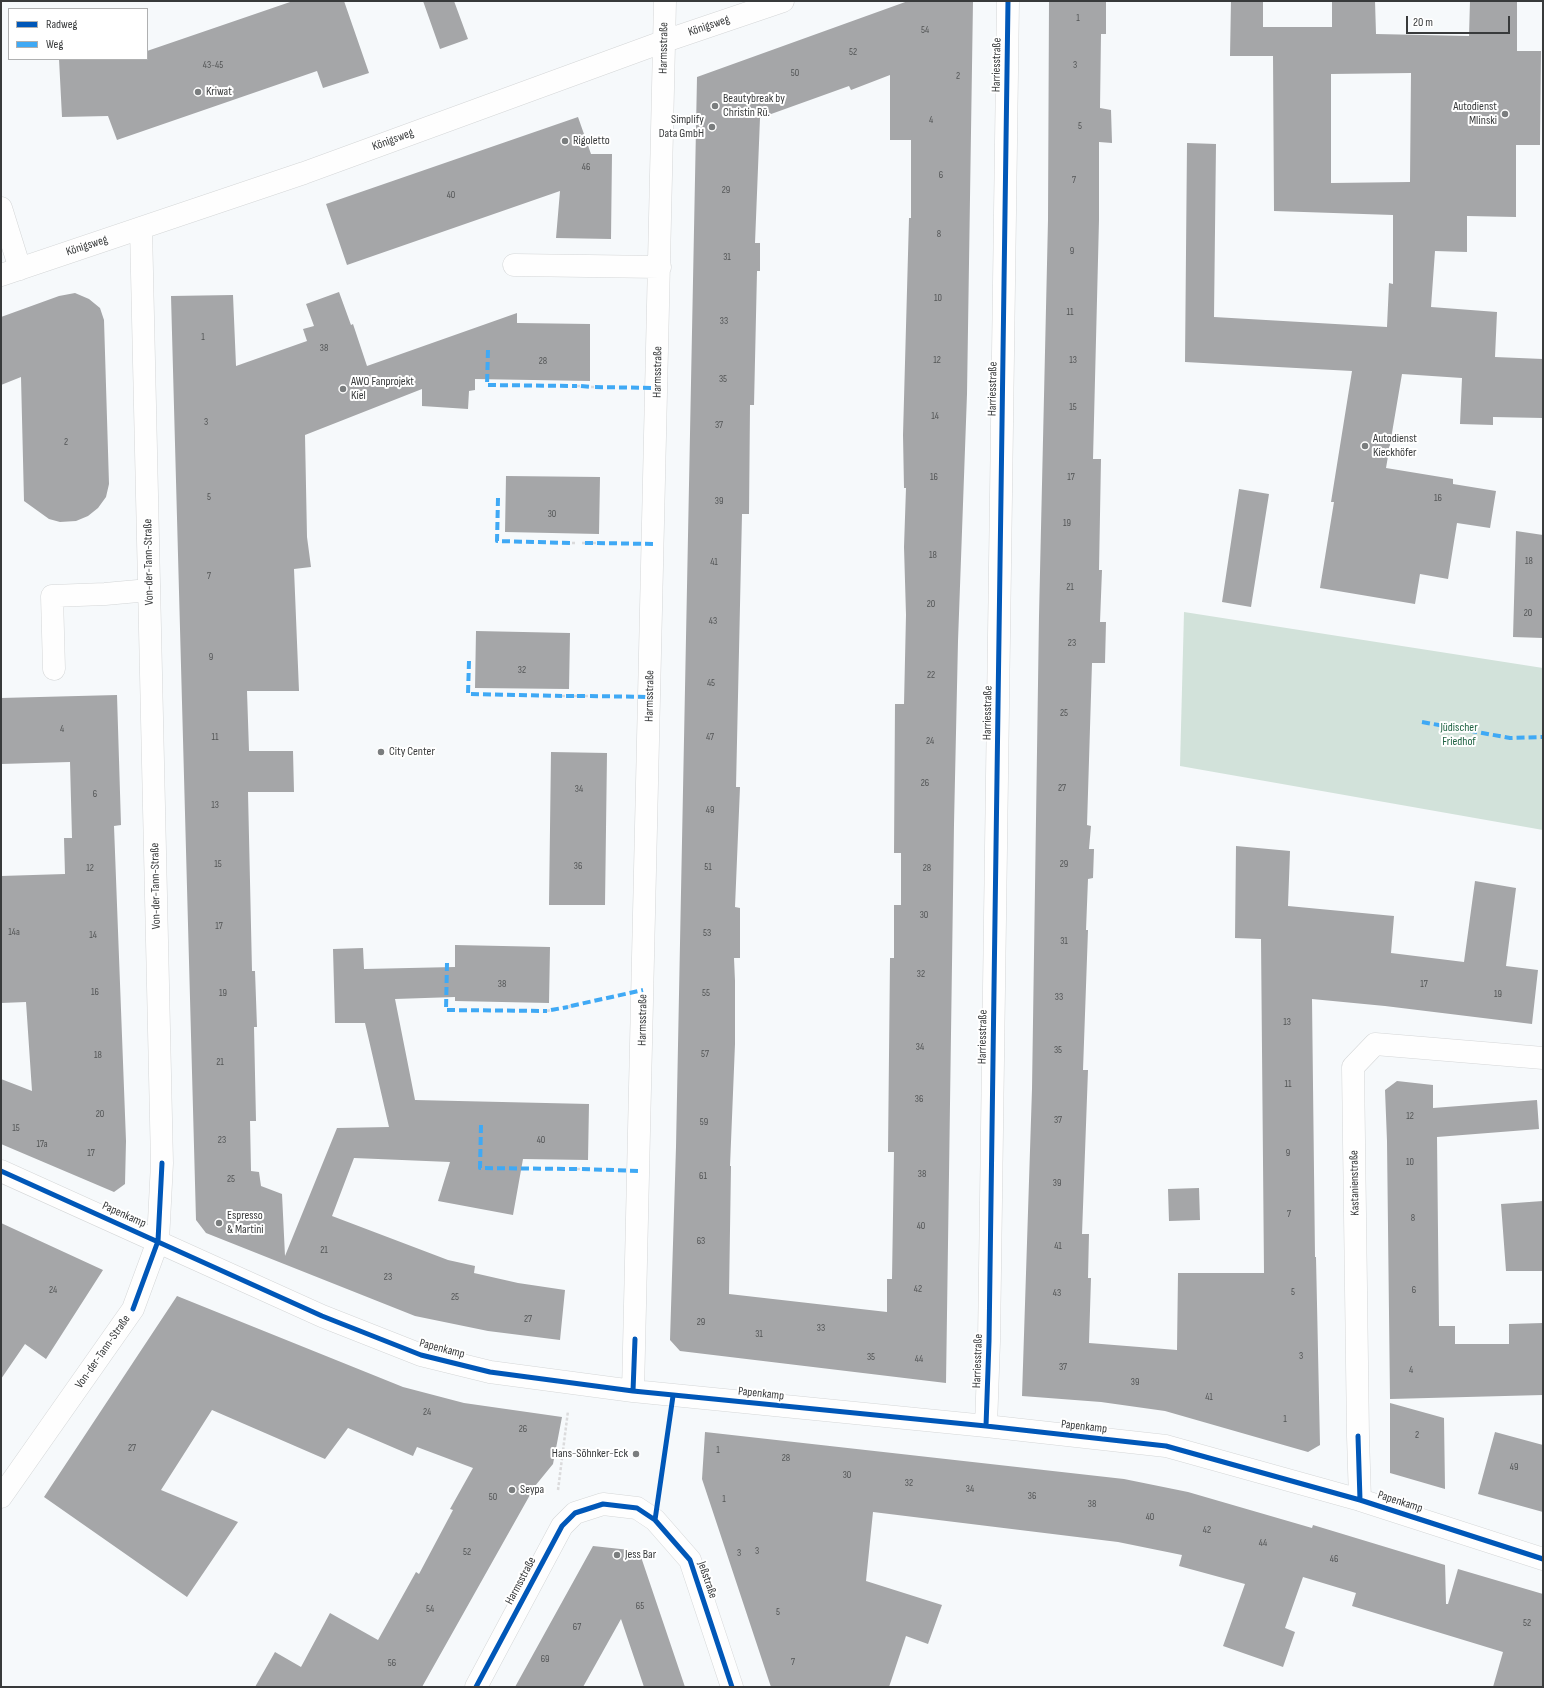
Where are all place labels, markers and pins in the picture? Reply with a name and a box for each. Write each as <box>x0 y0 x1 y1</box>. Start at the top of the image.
place label: Kriwat <box>206 85 232 99</box>
marker: Kriwat <box>193 87 203 97</box>
place label: Beautybreak by Christin Rü. <box>723 92 785 120</box>
place label: Autodienst Mlinski <box>1453 100 1497 128</box>
marker: Beautybreak by Christin Rü. <box>710 101 720 111</box>
marker: Autodienst Mlinski <box>1500 109 1510 119</box>
place label: Simplify Data GmbH <box>659 113 704 141</box>
marker: Simplify Data GmbH <box>707 122 717 132</box>
place label: Rigoletto <box>573 134 610 148</box>
marker: Rigoletto <box>560 136 570 146</box>
place label: AWO Fanprojekt Kiel <box>351 375 414 403</box>
marker: AWO Fanprojekt Kiel <box>338 384 348 394</box>
place label: Autodienst Kieckhöfer <box>1373 432 1417 460</box>
marker: Autodienst Kieckhöfer <box>1360 441 1370 451</box>
place label: City Center <box>389 745 435 759</box>
marker: City Center <box>376 747 386 757</box>
place label: Espresso & Martini <box>227 1209 264 1237</box>
marker: Espresso & Martini <box>214 1218 224 1228</box>
place label: Hans-Söhnker-Eck <box>552 1447 628 1461</box>
marker: Hans-Söhnker-Eck <box>631 1449 641 1459</box>
place label: Seypa <box>520 1483 544 1497</box>
marker: Seypa <box>507 1485 517 1495</box>
place label: Jess Bar <box>625 1548 656 1562</box>
marker: Jess Bar <box>612 1550 622 1560</box>

